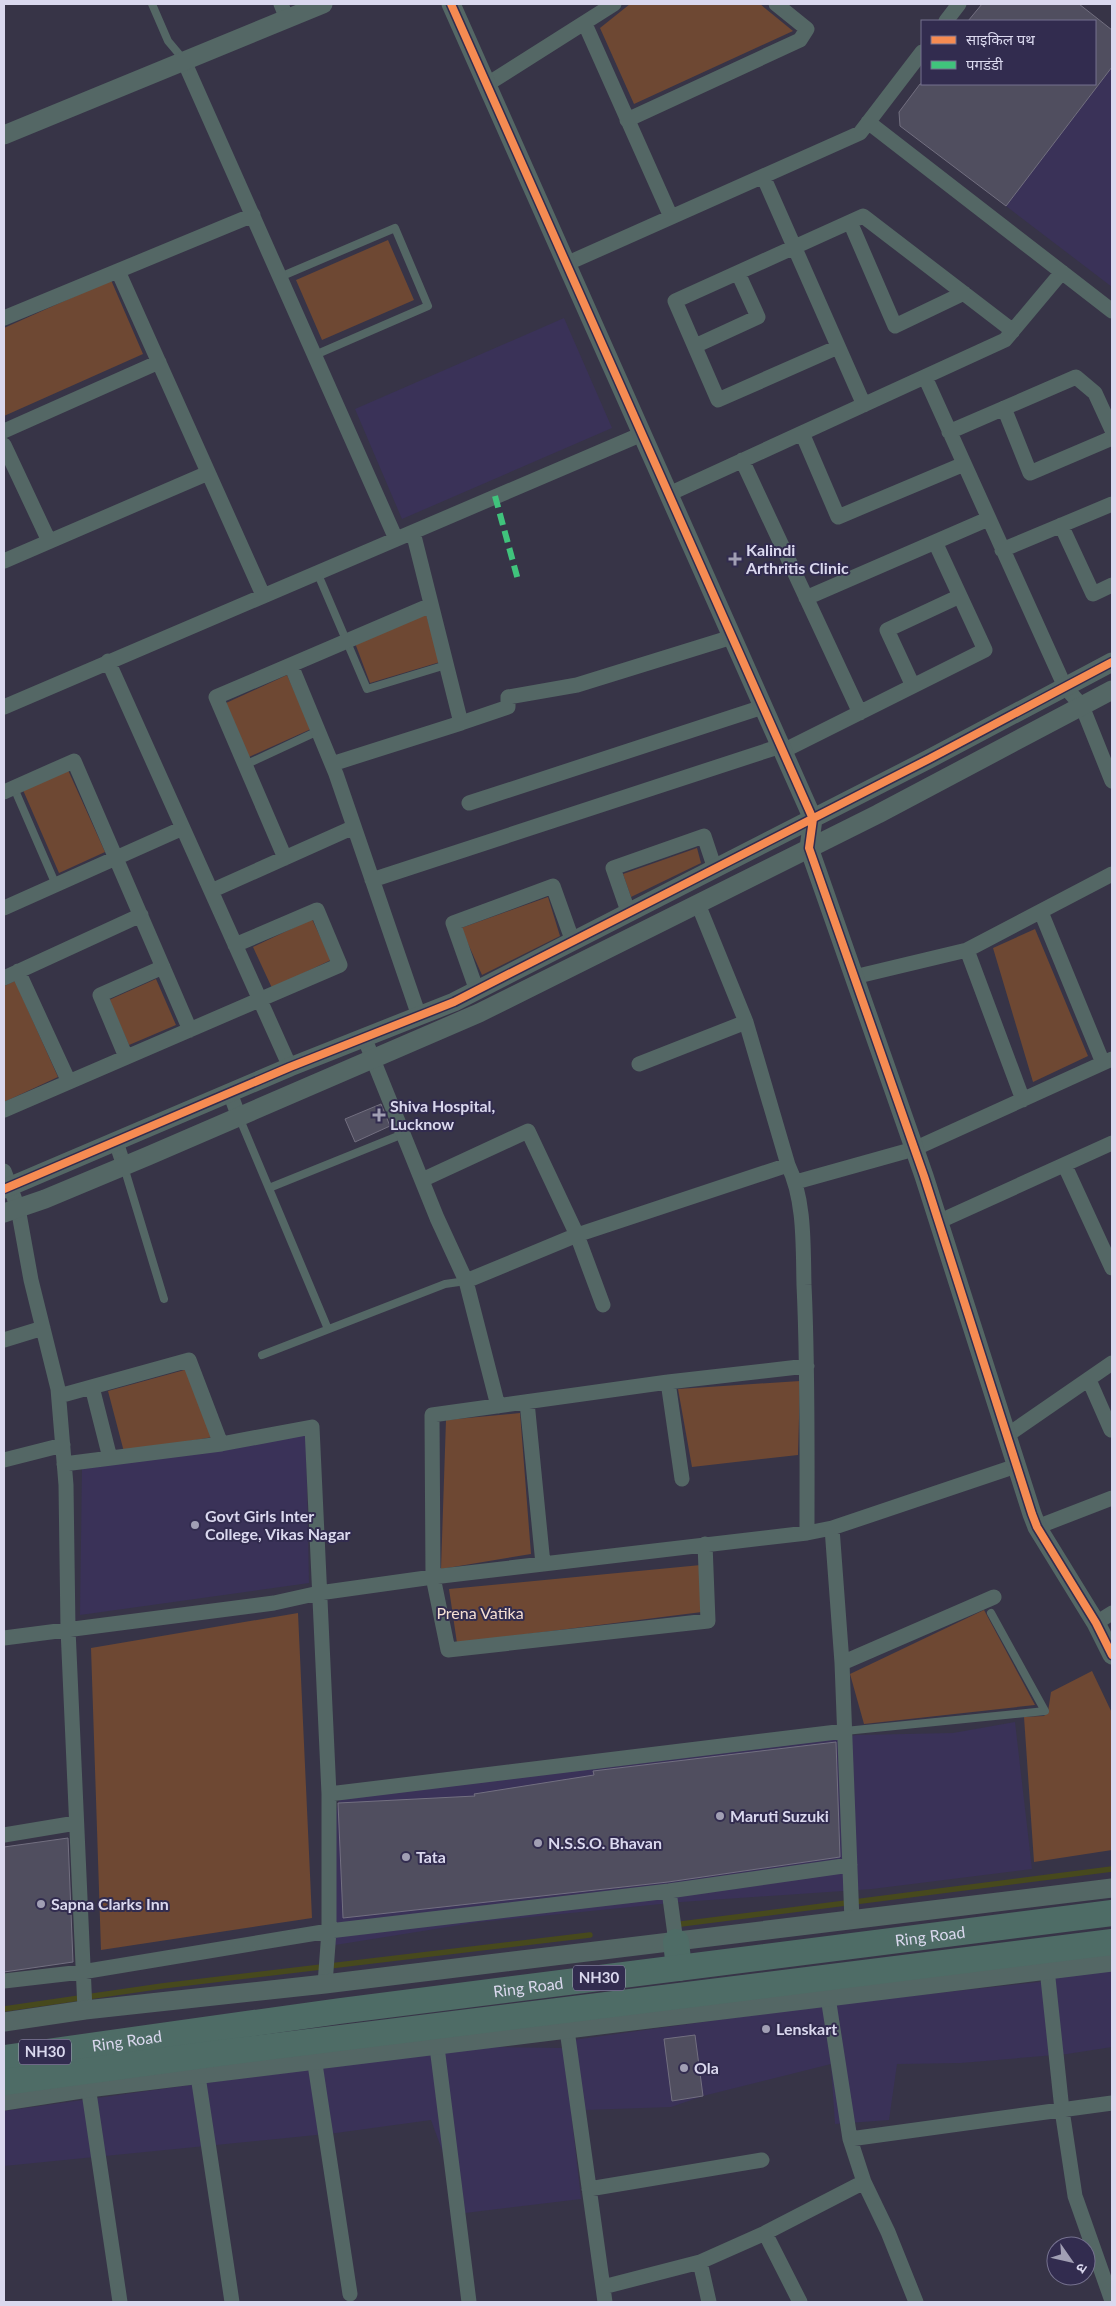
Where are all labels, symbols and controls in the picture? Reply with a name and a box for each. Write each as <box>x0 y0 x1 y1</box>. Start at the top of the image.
legend <box>921 20 1096 85</box>
text: साइकिल पथ <box>966 30 1035 48</box>
text: पगडंडी <box>966 55 1004 73</box>
place label: Kalindi Arthritis Clinic <box>745 540 849 577</box>
marker: Kalindi Arthritis Clinic <box>728 552 742 566</box>
place label: Shiva Hospital, Lucknow <box>390 1096 496 1133</box>
marker: Shiva Hospital, Lucknow <box>372 1108 386 1122</box>
place label: Govt Girls Inter College, Vikas Nagar <box>205 1506 351 1543</box>
marker: Govt Girls Inter College, Vikas Nagar <box>189 1519 201 1531</box>
park label: Prena Vatika <box>436 1603 524 1622</box>
place label: Maruti Suzuki <box>730 1806 829 1825</box>
marker: Maruti Suzuki <box>714 1810 726 1822</box>
place label: N.S.S.O. Bhavan <box>548 1833 662 1852</box>
marker: N.S.S.O. Bhavan <box>532 1837 544 1849</box>
place label: Tata <box>416 1847 446 1866</box>
marker: Tata <box>400 1851 412 1863</box>
place label: Sapna Clarks Inn <box>51 1894 169 1913</box>
marker: Sapna Clarks Inn <box>35 1898 47 1910</box>
street label: Ring Road <box>894 1922 966 1949</box>
road number: NH30 <box>573 1966 625 1990</box>
street label: Ring Road <box>492 1973 564 2000</box>
place label: Lenskart <box>776 2019 837 2038</box>
marker: Lenskart <box>760 2023 772 2035</box>
street label: Ring Road <box>90 2026 163 2055</box>
road number: NH30 <box>19 2040 71 2064</box>
place label: Ola <box>694 2058 719 2077</box>
marker: Ola <box>678 2062 690 2074</box>
north arrow <box>1046 2236 1096 2286</box>
text: उ <box>1072 2260 1092 2277</box>

